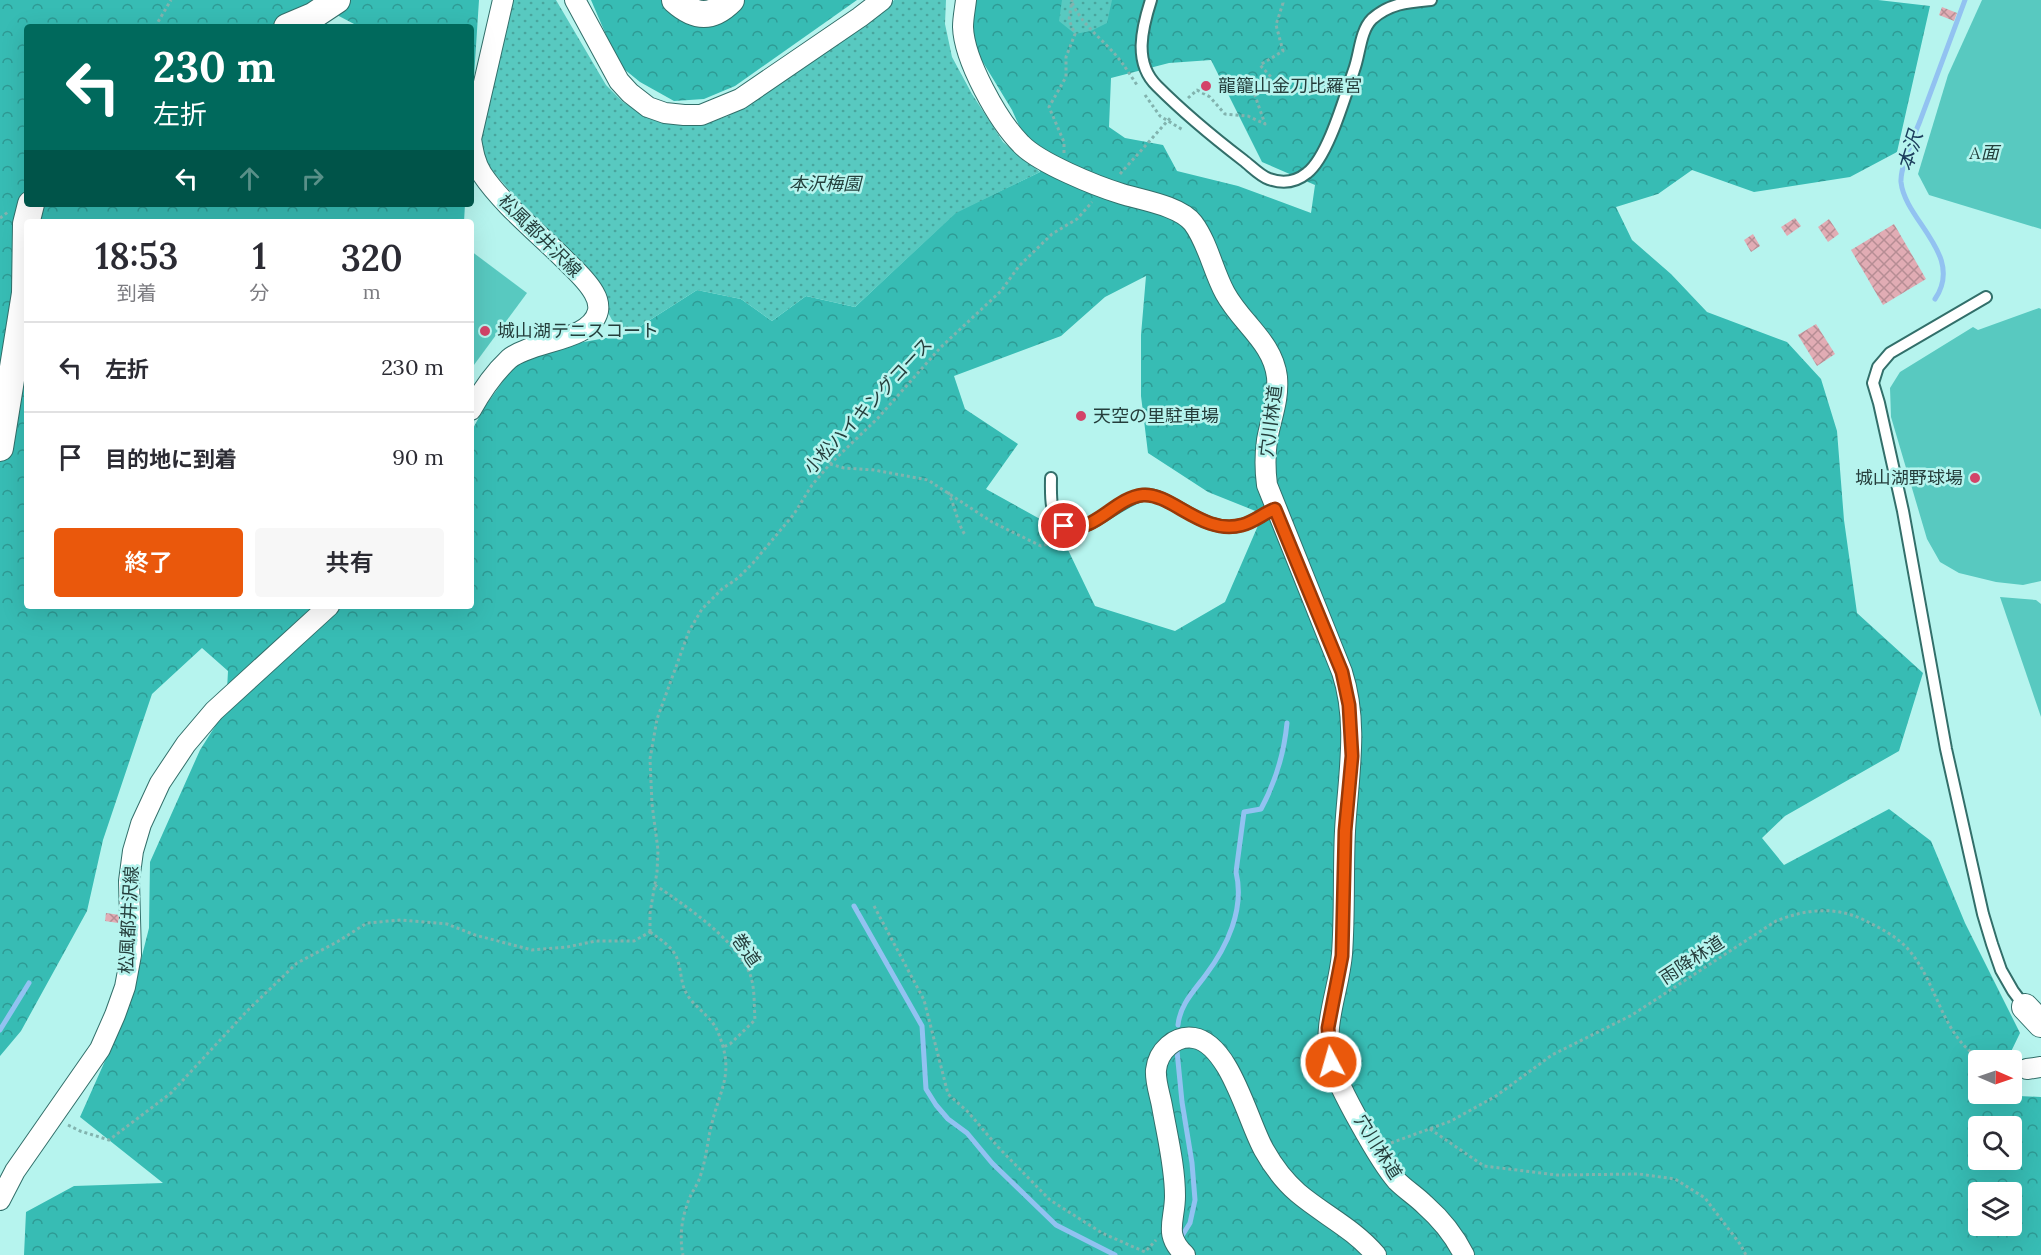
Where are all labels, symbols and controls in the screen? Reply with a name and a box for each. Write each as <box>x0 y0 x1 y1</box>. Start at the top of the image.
text: 230 m <box>153 40 275 94</box>
icon: left <box>54 48 132 126</box>
place label: 龍籠山金刀比羅宮 <box>1218 74 1362 97</box>
marker: 龍籠山金刀比羅宮 <box>1199 79 1213 93</box>
text: 左折 <box>153 97 207 131</box>
water label: 本沢 <box>1892 125 1928 174</box>
park label: A面 <box>1968 141 2002 164</box>
icon: left <box>170 162 203 195</box>
icon: ahead <box>233 162 266 195</box>
icon: right <box>296 162 329 195</box>
park label: 本沢梅園 <box>789 172 864 195</box>
street label: 松風都井沢線 <box>494 189 587 282</box>
text: 18:53 <box>95 233 178 279</box>
text: 1 <box>253 233 267 279</box>
text: 320 <box>341 235 403 281</box>
text: m <box>363 279 381 304</box>
text: 到着 <box>117 280 157 305</box>
text: 分 <box>250 280 270 305</box>
place label: 城山湖テニスコート <box>497 319 659 342</box>
marker: 城山湖テニスコート <box>478 324 492 338</box>
street label: 小松ハイキングコース <box>798 333 937 479</box>
icon: left <box>54 351 87 384</box>
text: 230 m <box>381 353 444 381</box>
text: 左折 <box>105 355 149 383</box>
street label: 穴川林道 <box>1255 384 1286 458</box>
place label: 天空の里駐車場 <box>1093 404 1219 427</box>
marker: 天空の里駐車場 <box>1074 409 1088 423</box>
icon: arrive <box>54 441 87 474</box>
text: 90 m <box>392 443 444 471</box>
text: 目的地に到着 <box>105 445 237 473</box>
place label: 城山湖野球場 <box>1855 466 1963 489</box>
marker: 城山湖野球場 <box>1968 471 1982 485</box>
pin <box>1038 500 1089 551</box>
icon: arrive <box>1047 509 1080 542</box>
button: 終了 <box>54 528 243 597</box>
button: 共有 <box>255 528 444 597</box>
street label: 松風都井沢線 <box>114 865 143 975</box>
street label: 巻道 <box>727 928 766 971</box>
street label: 雨降林道 <box>1655 930 1728 989</box>
position arrow <box>1299 1030 1363 1094</box>
north arrow <box>1968 1050 2022 1104</box>
map controls <box>1968 1050 2022 1236</box>
street label: 穴川林道 <box>1350 1110 1407 1183</box>
button: search <box>1968 1116 2022 1170</box>
button: layers <box>1968 1182 2022 1236</box>

